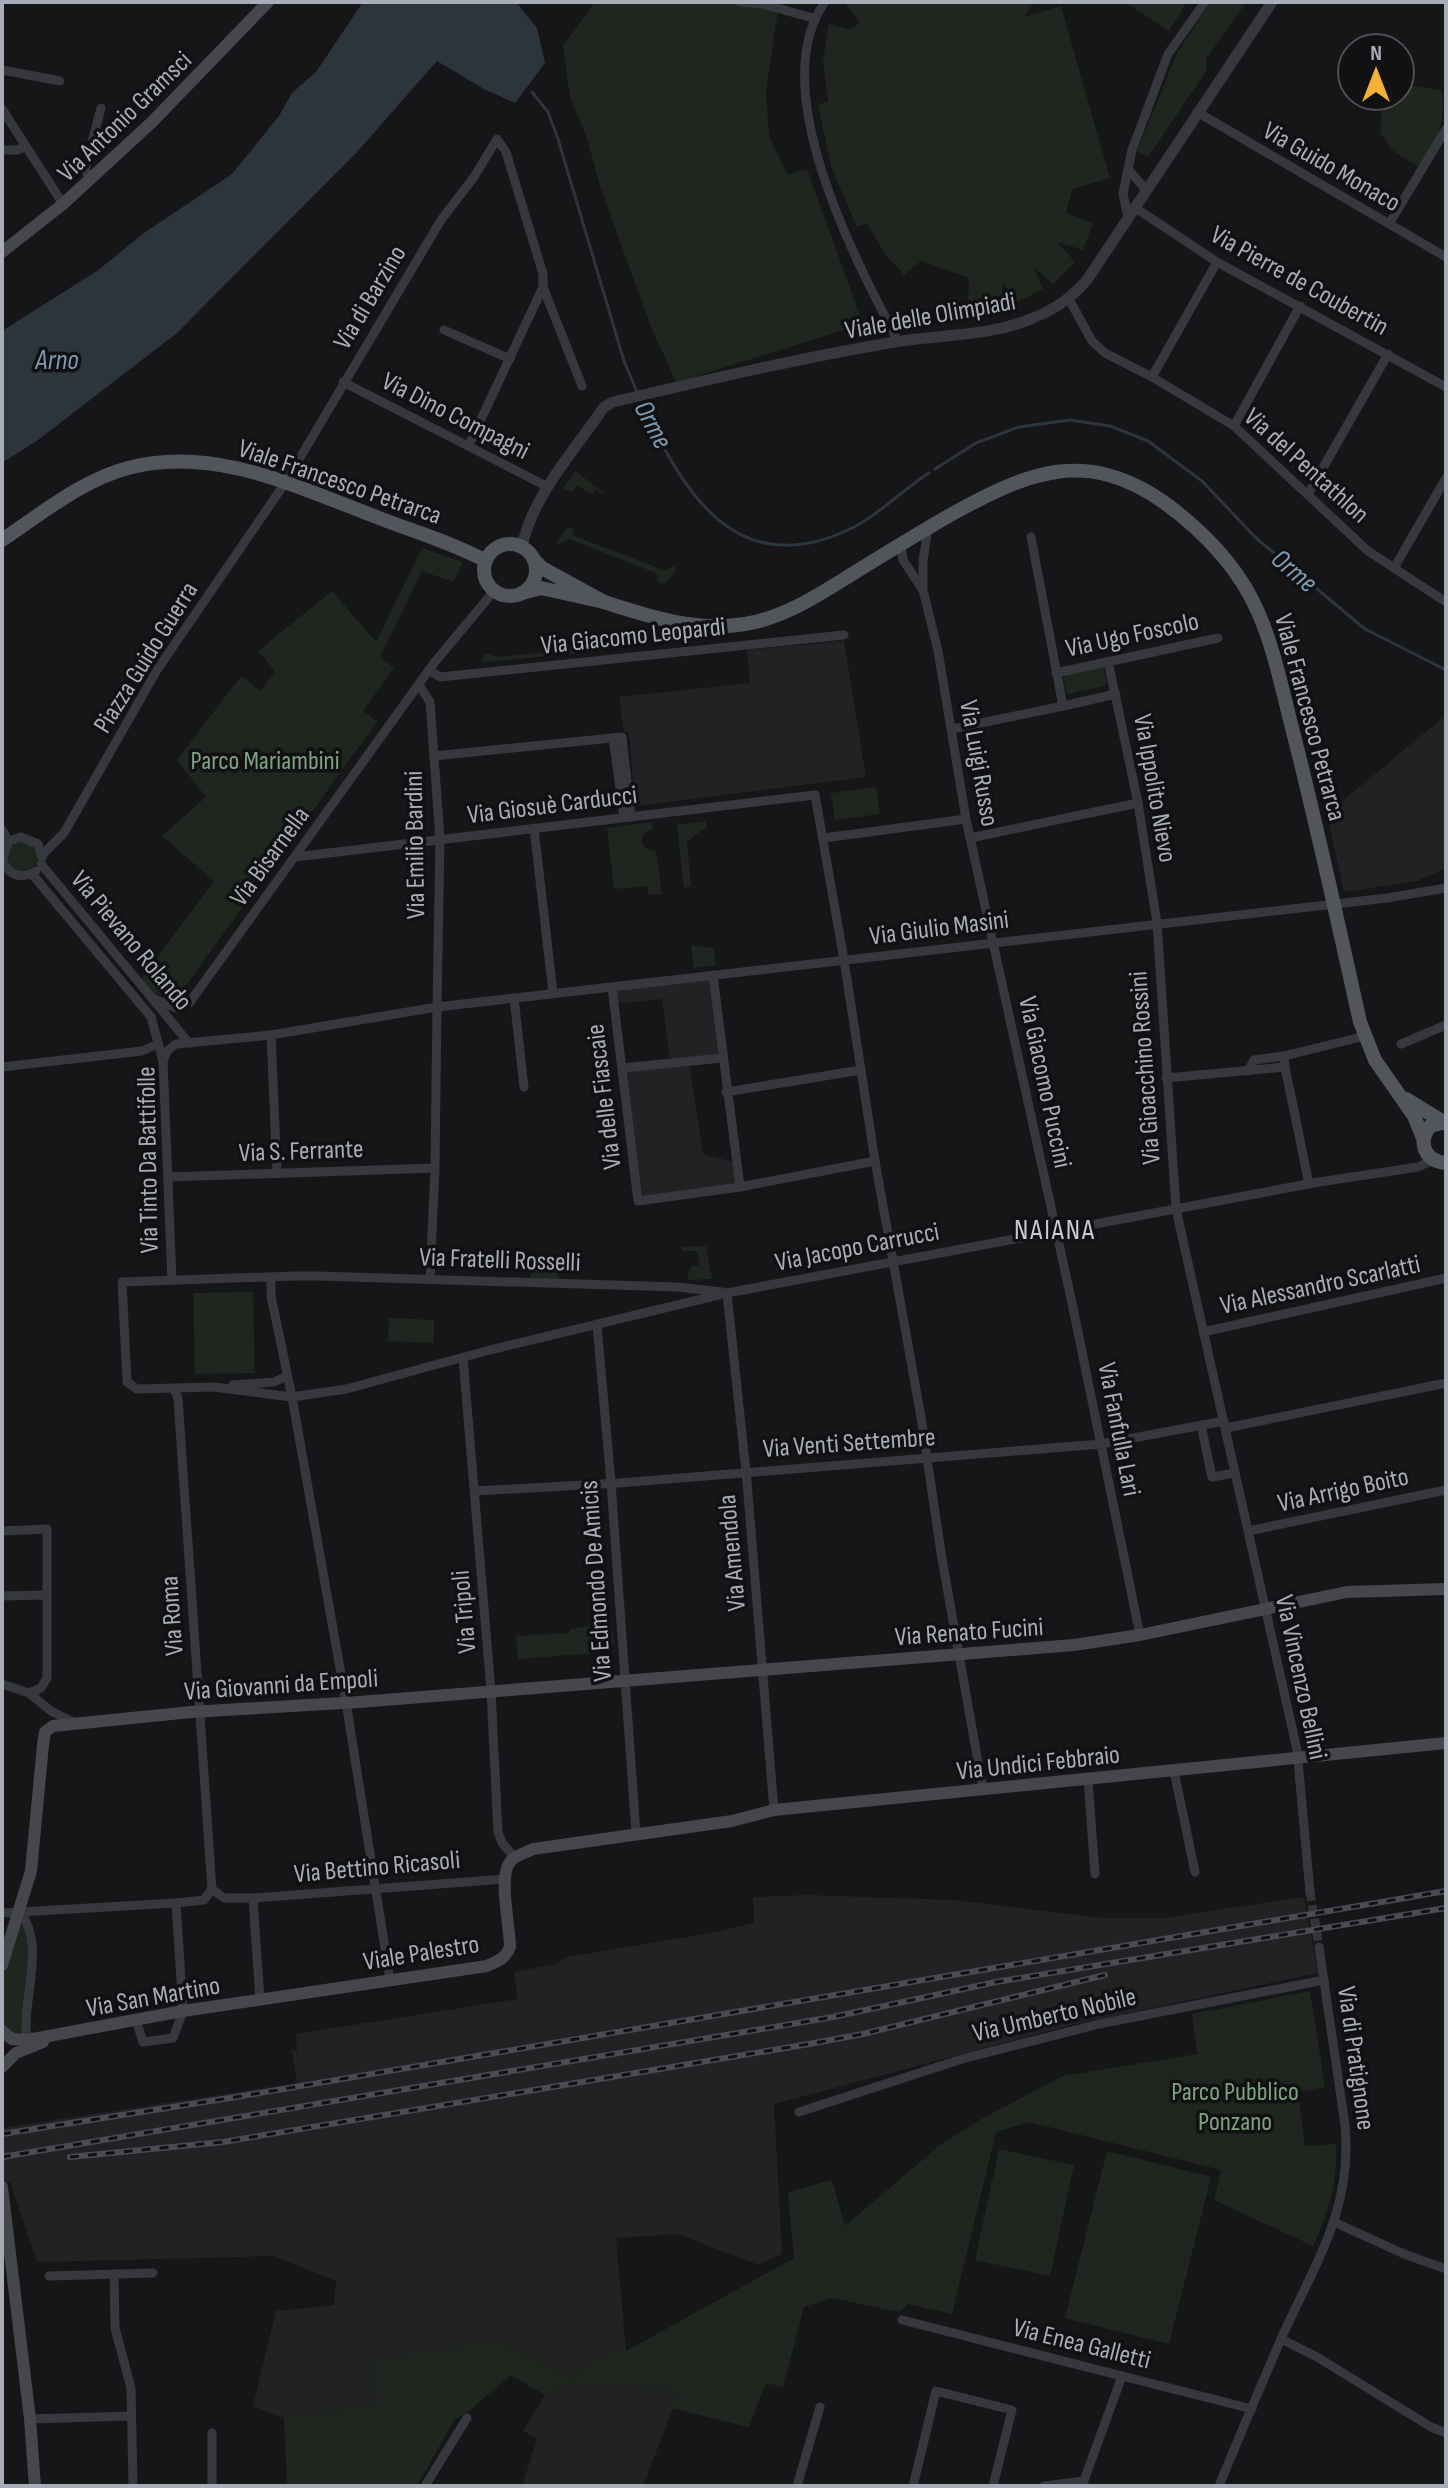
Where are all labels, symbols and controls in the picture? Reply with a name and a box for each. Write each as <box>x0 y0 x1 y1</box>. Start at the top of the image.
north arrow <box>1336 32 1416 112</box>
text: N <box>1370 40 1382 67</box>
street label: Via Antonio Gramsci <box>52 45 199 189</box>
street label: Via Guido Monaco <box>1257 115 1406 219</box>
street label: Via Pierre de Coubertin <box>1205 220 1394 343</box>
street label: Via di Barzino <box>327 240 413 355</box>
street label: Viale delle Olimpiadi <box>843 286 1018 347</box>
water label: Arno <box>34 344 79 377</box>
street label: Via Dino Compagni <box>376 366 534 467</box>
water label: Orme <box>626 395 679 455</box>
street label: Via del Pentathlon <box>1237 402 1375 530</box>
street label: Viale Francesco Petrarca <box>234 433 445 532</box>
water label: Orme <box>1264 542 1324 600</box>
street label: Piazza Guido Guerra <box>88 577 205 739</box>
street label: Via Ugo Foscolo <box>1063 606 1202 665</box>
street label: Via Giacomo Leopardi <box>539 611 727 662</box>
street label: Viale Francesco Petrarca <box>1267 611 1352 824</box>
street label: Via Luigi Russo <box>952 698 1005 829</box>
street label: Via Ippolito Nievo <box>1126 712 1183 865</box>
park label: Parco Mariambini <box>191 746 339 777</box>
street label: Via Emilio Bardini <box>399 771 432 919</box>
street label: Via Giosuè Carducci <box>466 780 639 831</box>
street label: Via Bisarnella <box>224 801 317 913</box>
street label: Via Pievano Rolando <box>64 865 198 1017</box>
street label: Via Giulio Masini <box>868 905 1011 952</box>
street label: Via Gioacchino Rossini <box>1123 970 1168 1166</box>
street label: Via Giacomo Puccini <box>1011 994 1078 1171</box>
street label: Via delle Fiascaie <box>580 1022 629 1171</box>
street label: Via Tinto Da Battifolle <box>131 1066 166 1254</box>
street label: Via S. Ferrante <box>238 1134 364 1169</box>
district label: NAIANA <box>1014 1214 1096 1247</box>
street label: Via Jacopo Carrucci <box>773 1216 942 1279</box>
street label: Via Fratelli Rosselli <box>419 1242 581 1279</box>
street label: Via Alessandro Scarlatti <box>1217 1249 1423 1322</box>
street label: Via Fanfulla Lari <box>1090 1360 1147 1499</box>
street label: Via Venti Settembre <box>762 1422 936 1465</box>
street label: Via Arrigo Boito <box>1275 1461 1412 1519</box>
street label: Via Edmondo De Amicis <box>574 1479 619 1683</box>
street label: Via Amendola <box>712 1493 753 1613</box>
street label: Via Tripoli <box>445 1569 484 1655</box>
street label: Via Roma <box>154 1575 191 1657</box>
street label: Via Vincenzo Bellini <box>1268 1592 1333 1762</box>
street label: Via Renato Fucini <box>894 1612 1044 1653</box>
street label: Via Giovanni da Empoli <box>183 1663 379 1708</box>
street label: Via Undici Febbraio <box>955 1740 1121 1787</box>
street label: Via Bettino Ricasoli <box>293 1845 461 1890</box>
street label: Viale Palestro <box>361 1929 481 1978</box>
street label: Via San Martino <box>84 1970 222 2024</box>
street label: Via Umberto Nobile <box>970 1982 1139 2049</box>
street label: Via di Pratignone <box>1330 1984 1381 2132</box>
park label: Parco Pubblico Ponzano <box>1171 2077 1299 2138</box>
street label: Via Enea Galletti <box>1010 2312 1154 2377</box>

